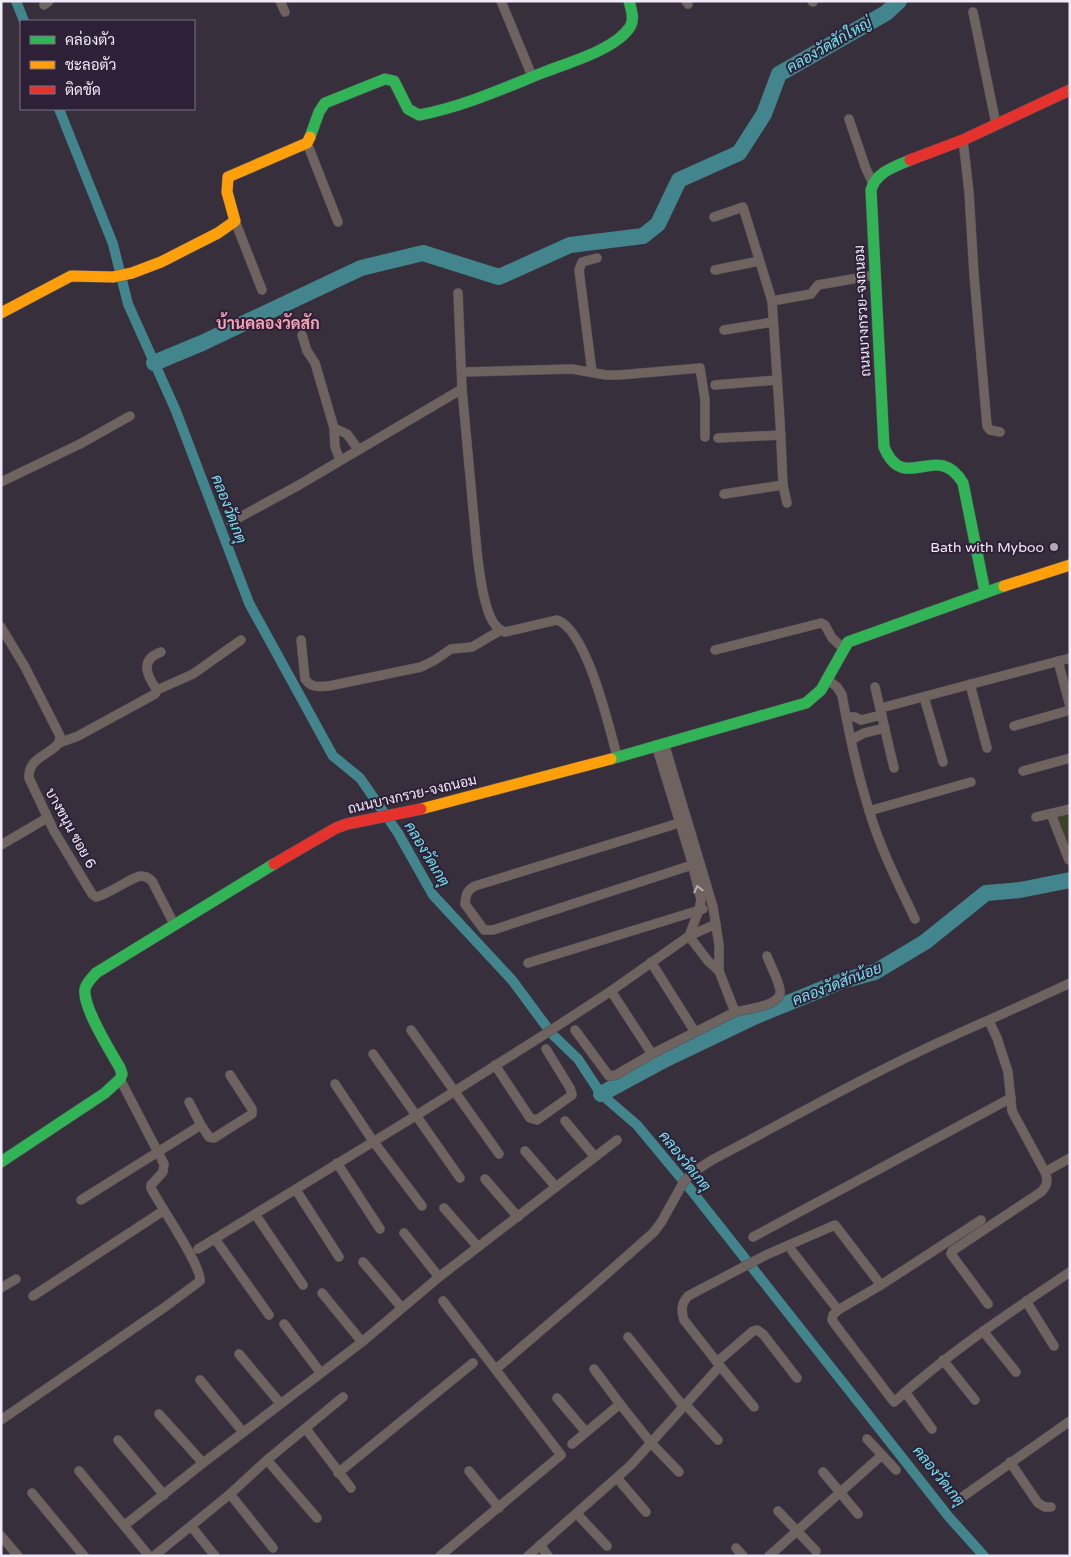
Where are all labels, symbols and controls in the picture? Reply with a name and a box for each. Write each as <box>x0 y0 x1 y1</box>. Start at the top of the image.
water label: คลองวัดสักใหญ่ <box>783 12 876 77</box>
legend <box>20 20 195 110</box>
text: คล่องตัว <box>65 30 115 49</box>
text: ชะลอตัว <box>65 56 116 74</box>
text: ติดขัด <box>65 81 101 99</box>
street label: ถนนบางกรวย-จงถนอม <box>851 245 874 377</box>
district label: บ้านคลองวัดสัก <box>216 312 320 334</box>
water label: คลองวัดเกตุ <box>206 472 250 547</box>
place label: Bath with Myboo <box>930 539 1044 556</box>
marker: Bath with Myboo <box>1048 541 1060 553</box>
street label: ถนนบางกรวย-จงถนอม <box>346 771 478 818</box>
street label: บางขนุน ซอย 6 <box>41 785 100 872</box>
water label: คลองวัดเกตุ <box>399 818 453 891</box>
one-way arrow <box>693 885 704 894</box>
water label: คลองวัดสักน้อย <box>789 958 885 1009</box>
water label: คลองวัดเกตุ <box>654 1127 715 1196</box>
water label: คลองวัดเกตุ <box>908 1442 969 1511</box>

